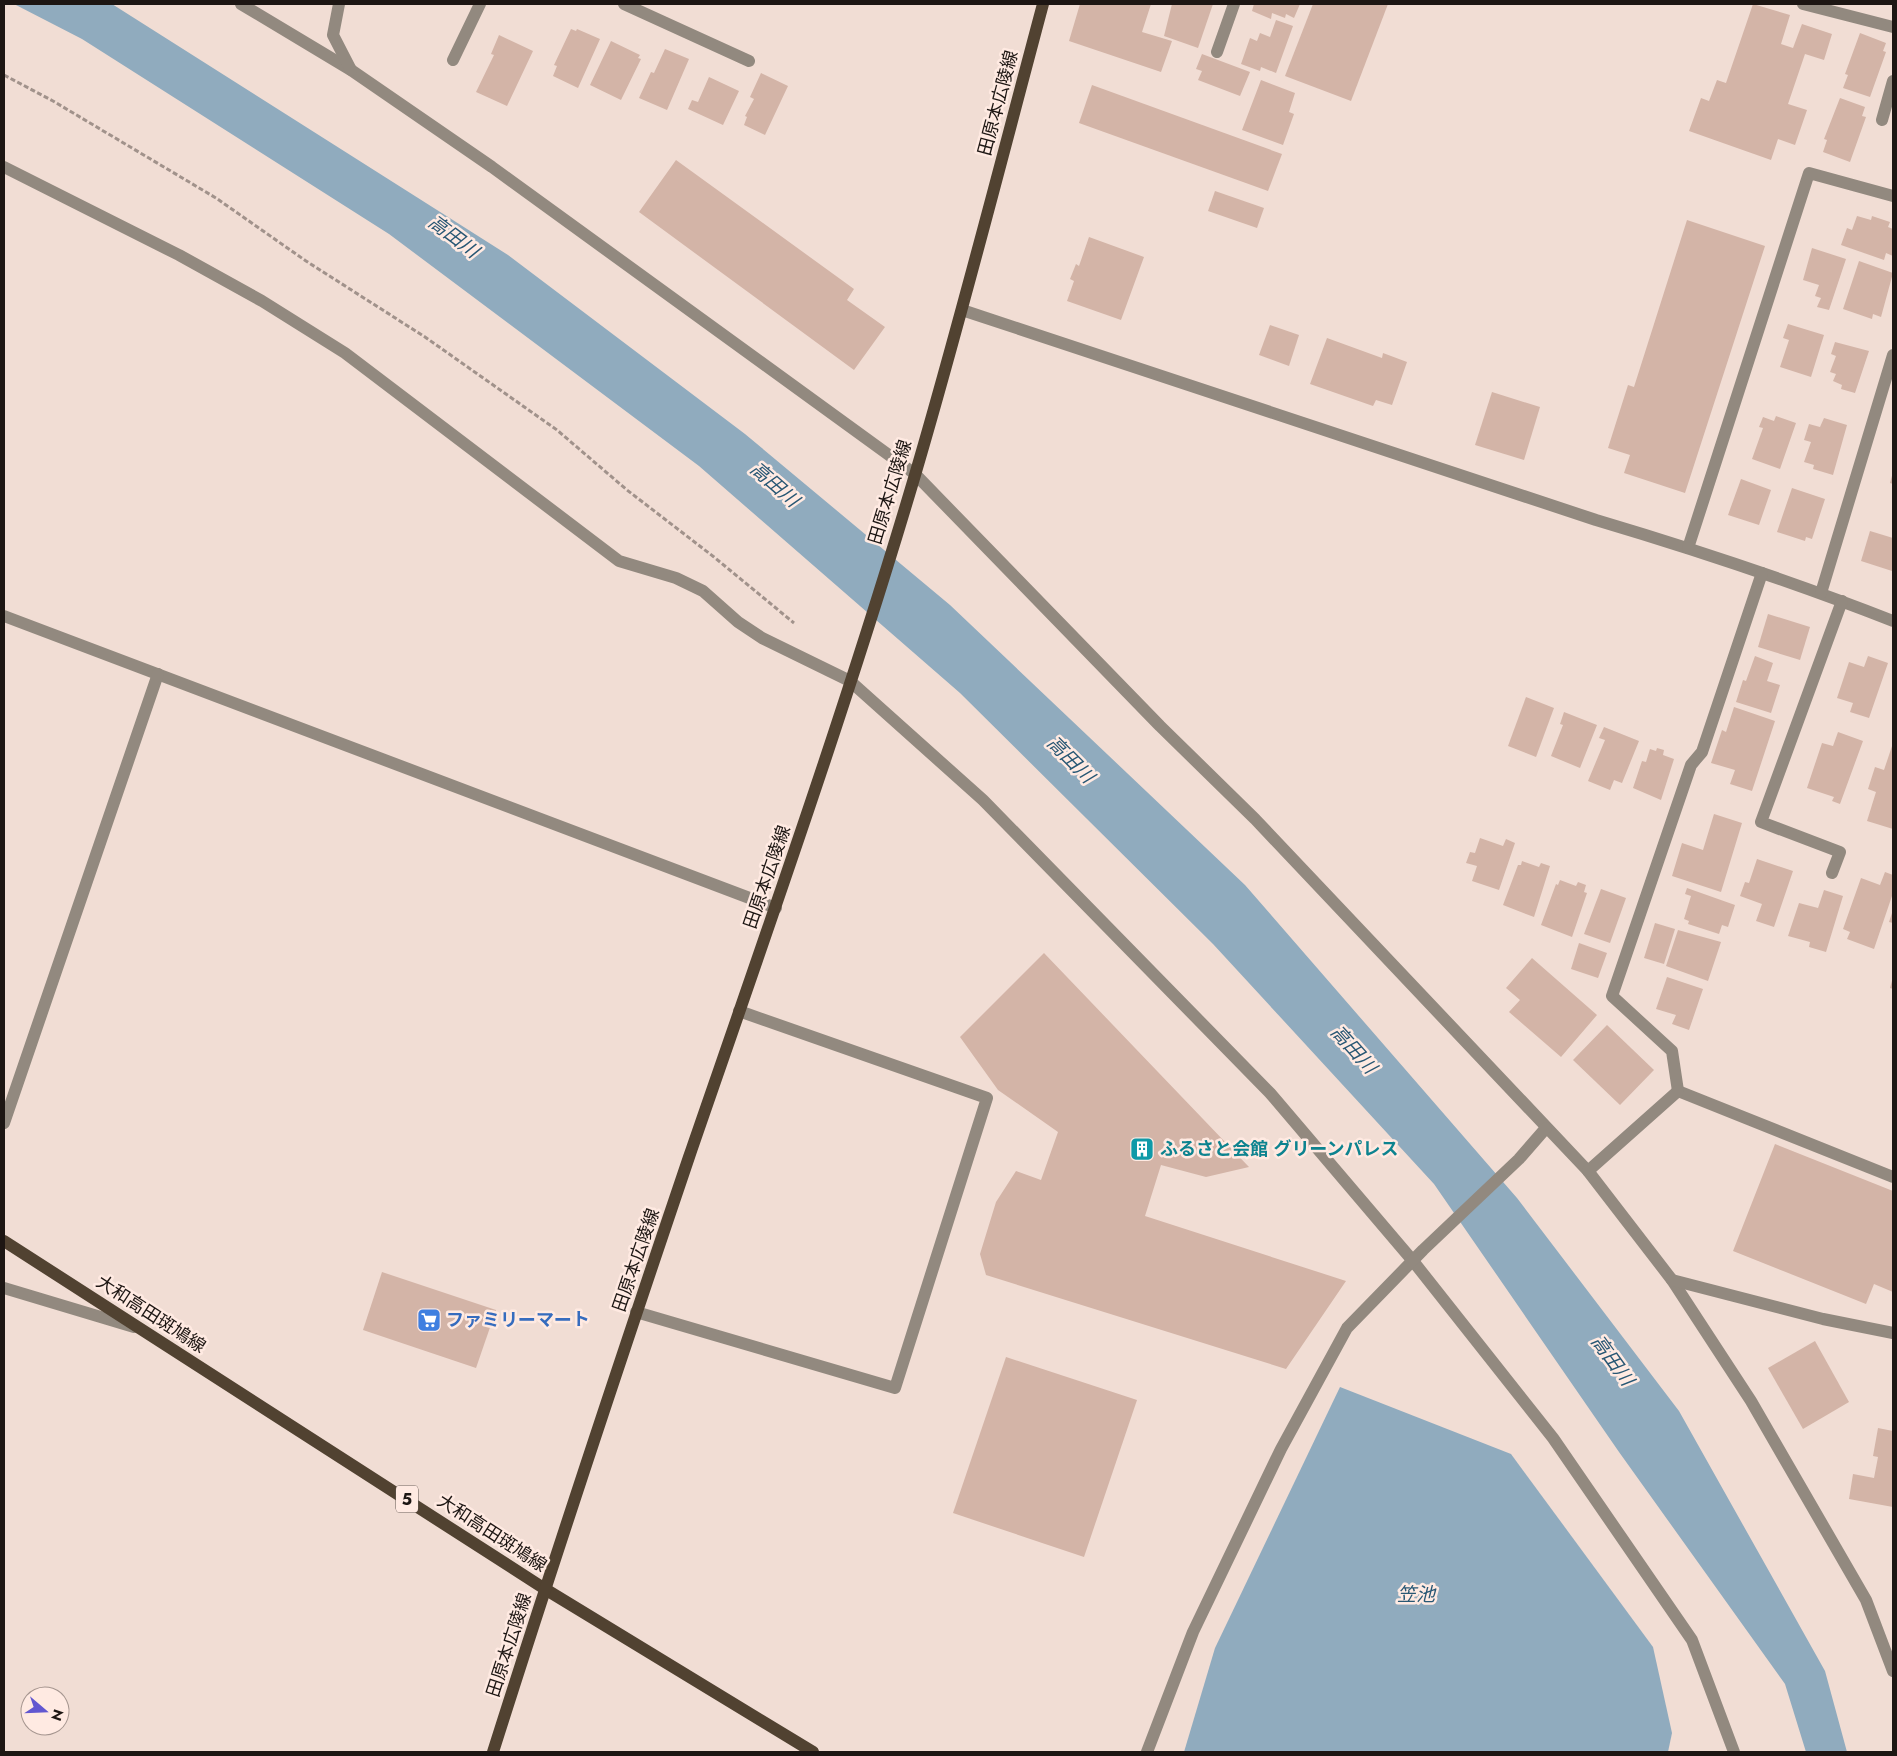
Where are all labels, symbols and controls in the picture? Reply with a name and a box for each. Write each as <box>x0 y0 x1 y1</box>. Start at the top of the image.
street label: 田原本広陵線 <box>971 47 1025 159</box>
water label: 高田川 <box>423 208 486 266</box>
street label: 田原本広陵線 <box>862 437 918 547</box>
water label: 高田川 <box>744 455 807 515</box>
water label: 高田川 <box>1041 730 1102 790</box>
street label: 田原本広陵線 <box>737 822 797 932</box>
water label: 高田川 <box>1325 1019 1384 1081</box>
building icon: ふるさと会館 グリーンパレス <box>1129 1136 1155 1162</box>
place label: ふるさと会館 グリーンパレス <box>1160 1136 1399 1162</box>
street label: 田原本広陵線 <box>606 1205 666 1315</box>
street label: 大和高田斑鳩線 <box>91 1269 211 1359</box>
supermarket icon: ファミリーマート <box>416 1307 442 1333</box>
place label: ファミリーマート <box>446 1307 590 1333</box>
water label: 高田川 <box>1585 1329 1641 1393</box>
road number: 5 <box>396 1486 418 1512</box>
street label: 大和高田斑鳩線 <box>432 1488 552 1578</box>
water label: 笠池 <box>1397 1581 1437 1608</box>
street label: 田原本広陵線 <box>480 1590 538 1700</box>
north arrow <box>20 1686 70 1736</box>
text: N <box>46 1707 69 1724</box>

